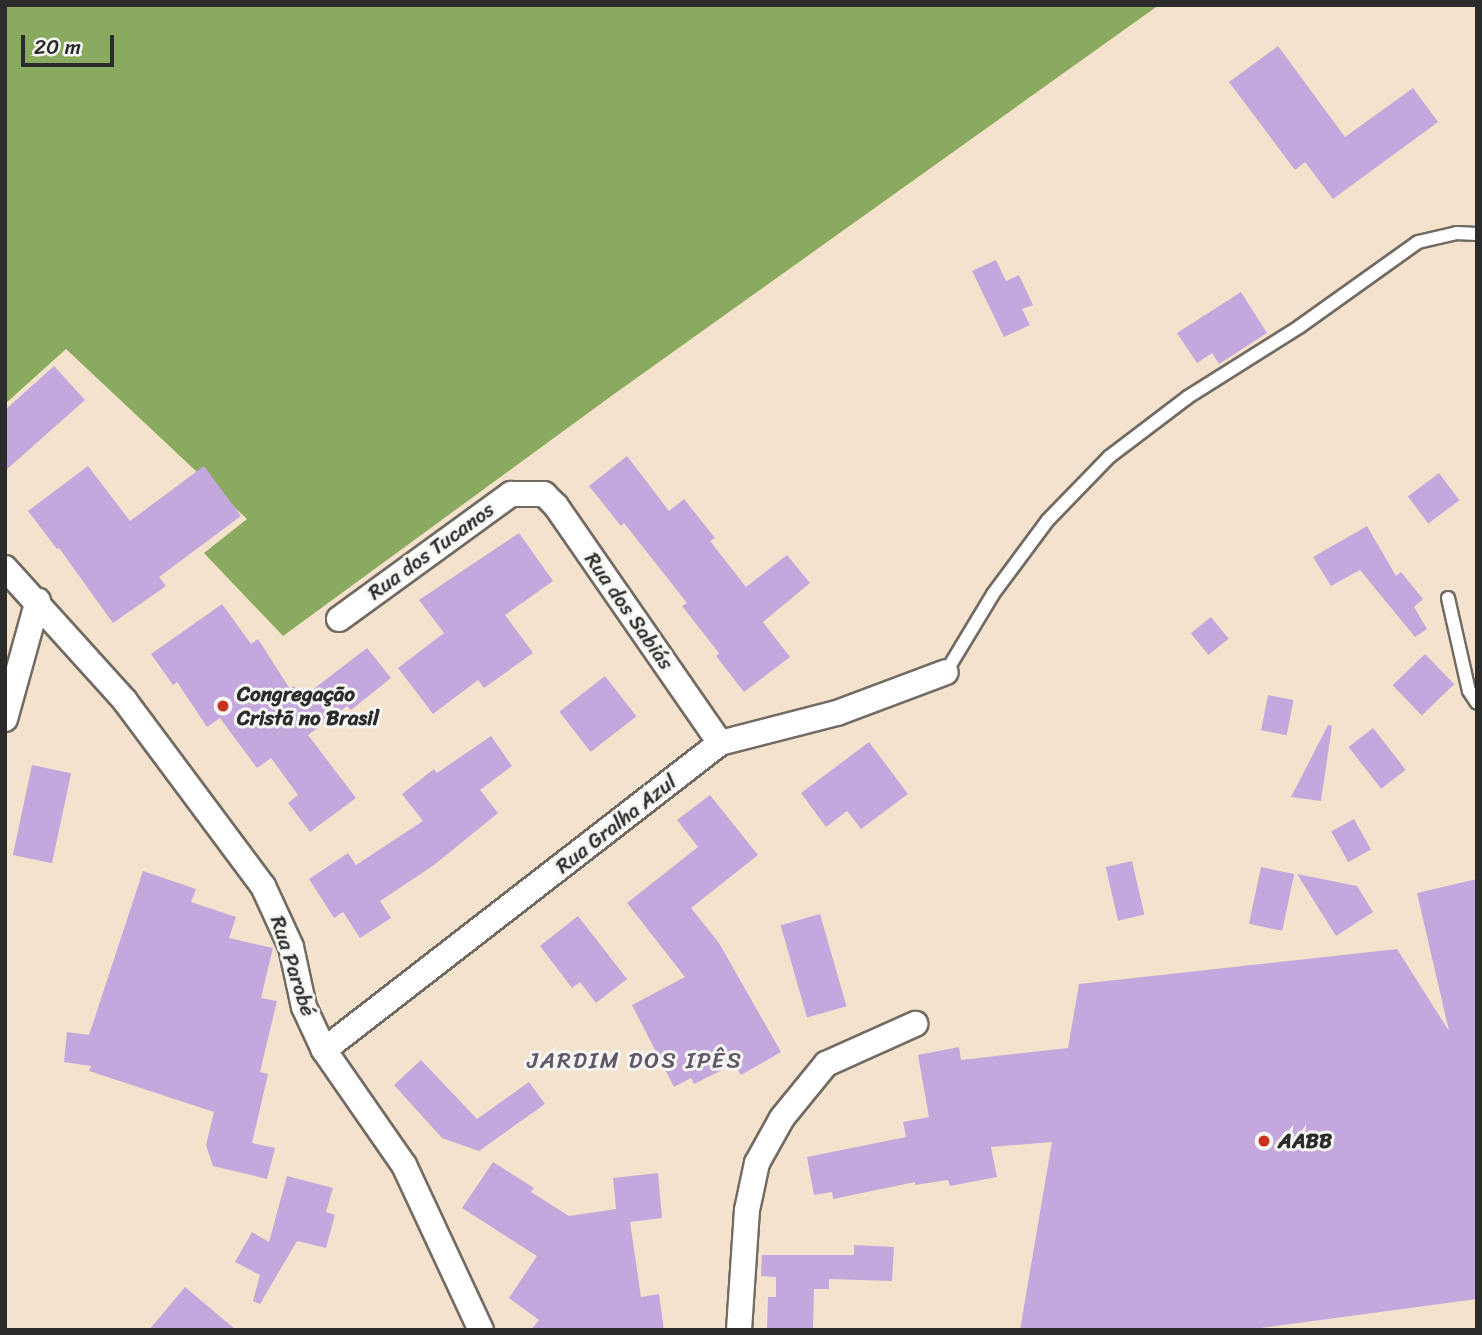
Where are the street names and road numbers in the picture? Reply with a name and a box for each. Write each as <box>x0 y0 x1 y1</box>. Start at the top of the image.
street label: Rua dos Tucanos <box>363 497 499 605</box>
street label: Rua dos Sabiás <box>579 547 679 675</box>
street label: Rua Gralha Azul <box>551 769 681 879</box>
street label: Rua Parobé <box>265 912 321 1020</box>

